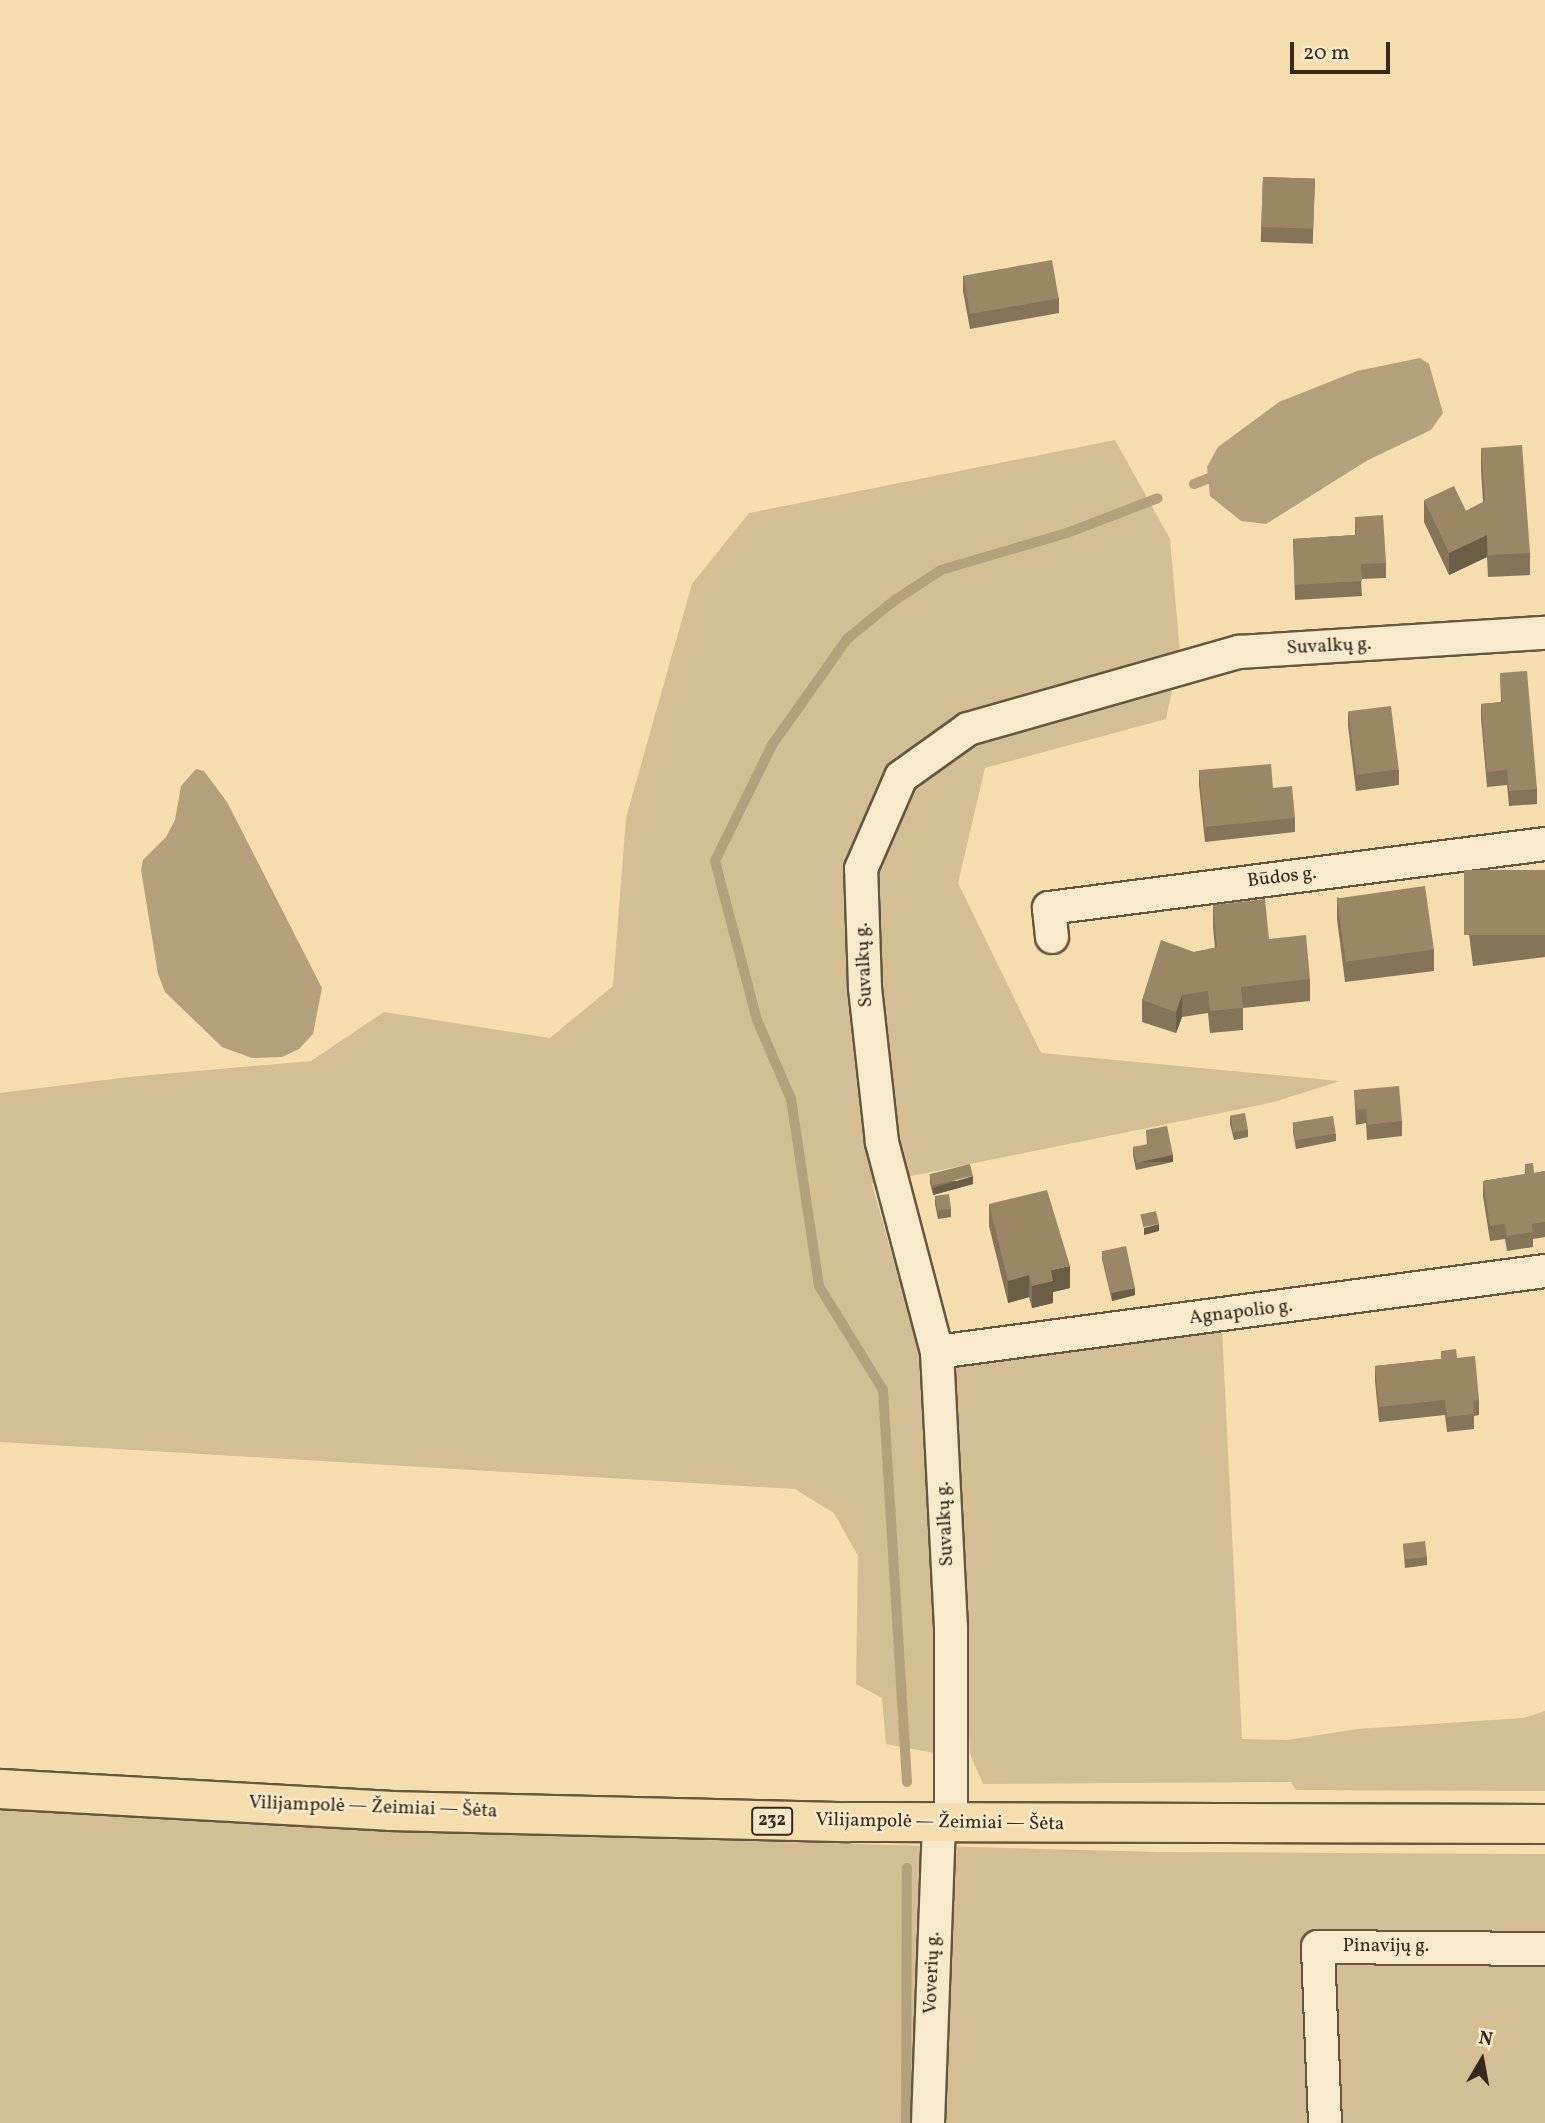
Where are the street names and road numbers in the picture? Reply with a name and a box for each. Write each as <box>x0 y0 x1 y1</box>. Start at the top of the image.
street label: Suvalkų g. <box>1286 633 1372 661</box>
street label: Būdos g. <box>1246 862 1318 894</box>
street label: Suvalkų g. <box>851 922 879 1008</box>
street label: Agnapolio g. <box>1188 1295 1294 1331</box>
street label: Suvalkų g. <box>932 1481 960 1567</box>
street label: Vilijampolė — Žeimiai — Šėta <box>248 1792 498 1824</box>
road number: 232 <box>751 1807 793 1836</box>
street label: Vilijampolė — Žeimiai — Šėta <box>815 1809 1065 1837</box>
street label: Voverių g. <box>920 1931 946 2015</box>
street label: Pinavijų g. <box>1343 1936 1429 1958</box>

